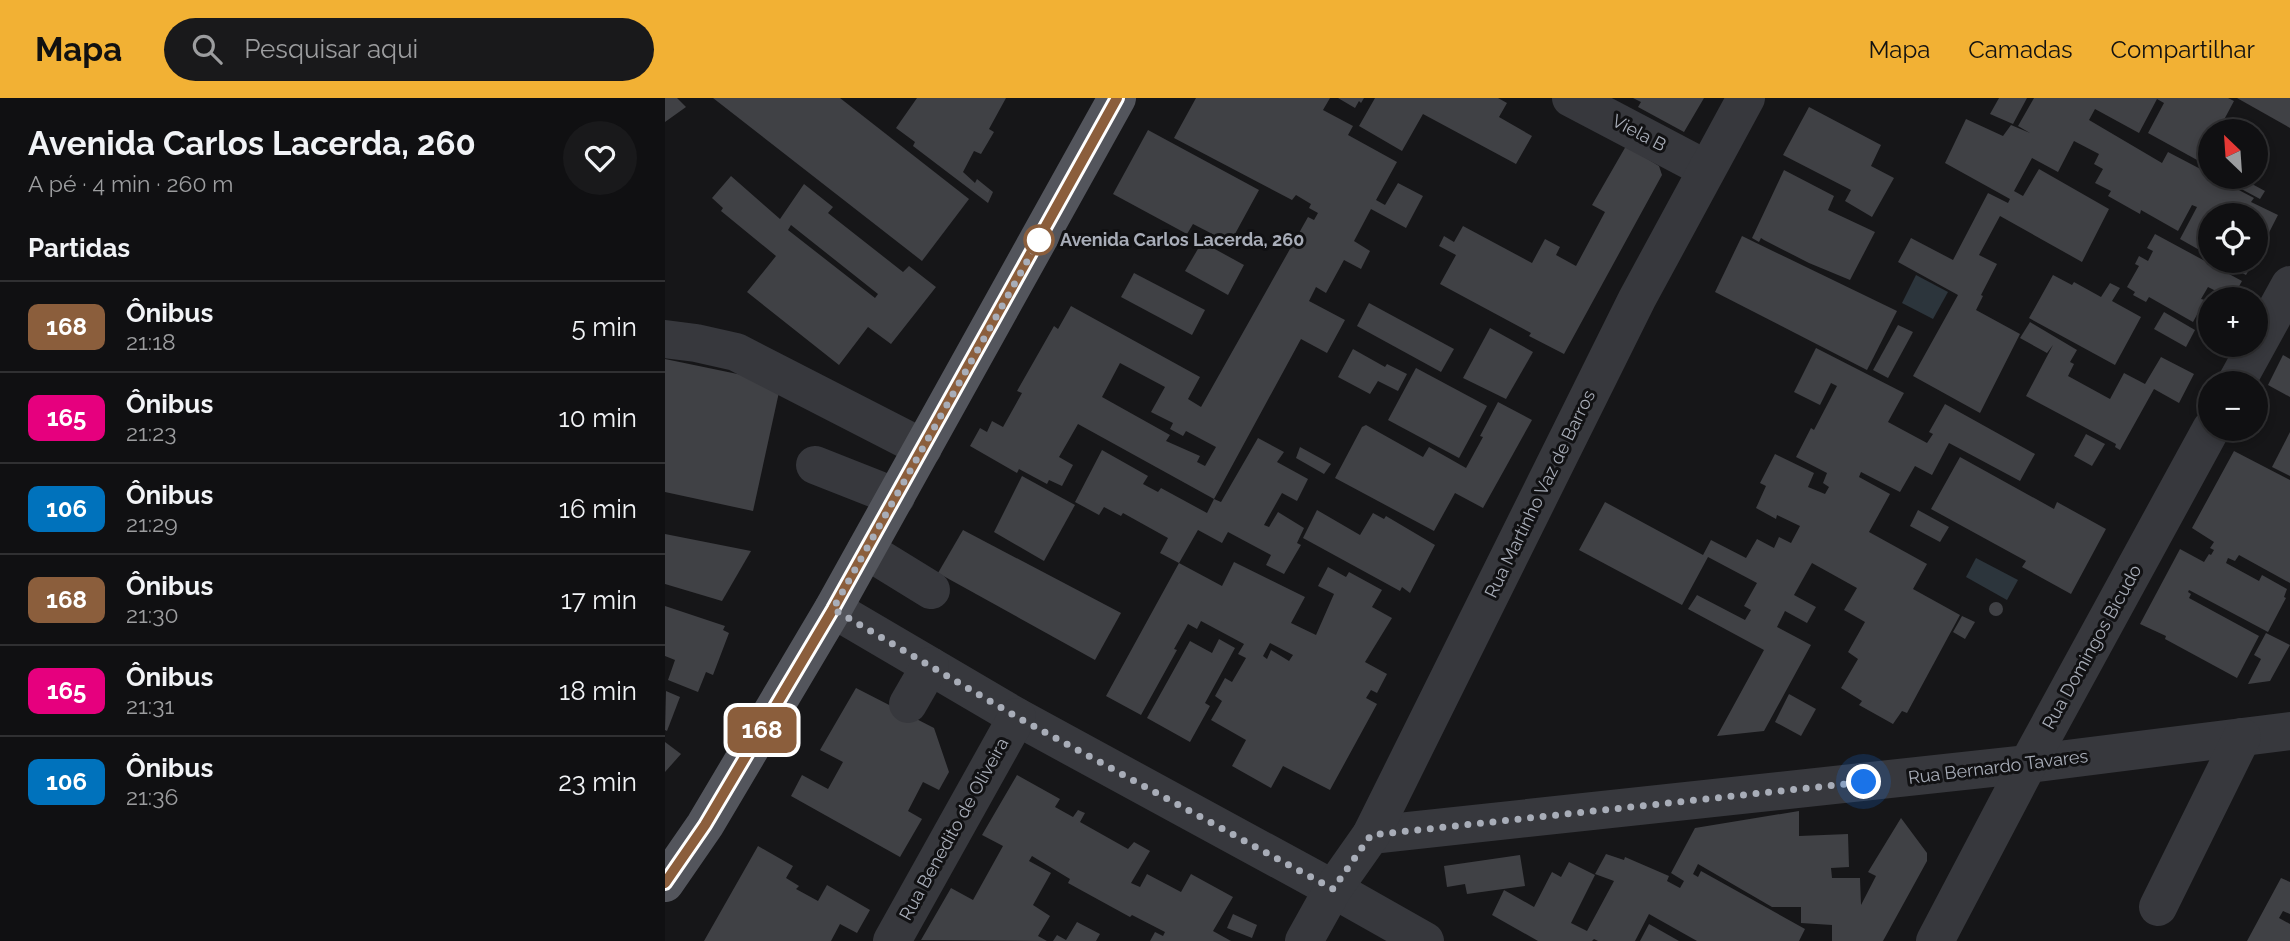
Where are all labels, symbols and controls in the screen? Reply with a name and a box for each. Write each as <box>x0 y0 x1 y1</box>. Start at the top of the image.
search box <box>164 18 654 81</box>
text: Mapa <box>35 30 122 69</box>
icon: search <box>188 30 226 68</box>
text: Pesquisar aqui <box>244 34 418 64</box>
text: Mapa <box>1868 35 1930 64</box>
text: Camadas <box>1968 35 2073 64</box>
text: Compartilhar <box>2111 35 2255 64</box>
street label: Viela B <box>1609 110 1670 155</box>
north arrow <box>2198 119 2268 189</box>
map controls <box>2198 119 2268 441</box>
button: heart <box>563 121 637 195</box>
text: Avenida Carlos Lacerda, 260 <box>28 124 476 163</box>
text: A pé · 4 min · 260 m <box>28 170 233 197</box>
button: locate <box>2198 203 2268 273</box>
marker: Avenida Carlos Lacerda, 260 <box>1024 225 1054 255</box>
place label: Avenida Carlos Lacerda, 260 <box>1060 229 1304 250</box>
text: Partidas <box>28 233 130 263</box>
button: + <box>2198 287 2268 357</box>
text: Ônibus <box>126 298 213 328</box>
text: 168 <box>46 312 87 341</box>
text: 5 min <box>571 312 637 342</box>
text: 21:18 <box>126 328 176 355</box>
button: − <box>2198 371 2268 441</box>
street label: Rua Martinho Vaz de Barros <box>1480 386 1599 601</box>
text: Ônibus <box>126 389 213 419</box>
text: 165 <box>47 403 86 432</box>
text: 10 min <box>559 403 637 433</box>
text: 21:23 <box>126 419 176 446</box>
text: Ônibus <box>126 480 213 510</box>
text: 106 <box>46 494 87 523</box>
text: 16 min <box>559 494 637 524</box>
text: 21:29 <box>126 510 178 537</box>
street label: Rua Domingos Bicudo <box>2038 561 2146 733</box>
text: Ônibus <box>126 571 213 601</box>
text: 168 <box>46 585 87 614</box>
text: 17 min <box>561 585 637 615</box>
text: 21:30 <box>126 601 179 628</box>
text: Ônibus <box>126 662 213 692</box>
text: 165 <box>47 676 86 705</box>
text: 18 min <box>559 676 637 706</box>
text: 21:31 <box>126 692 174 719</box>
line badge: 168 <box>722 707 802 753</box>
text: 168 <box>742 715 782 744</box>
street label: Rua Benedito de Oliveira <box>895 734 1012 924</box>
street label: Rua Bernardo Tavares <box>1907 745 2089 788</box>
text: Ônibus <box>126 753 213 783</box>
your location <box>1846 764 1881 799</box>
text: 106 <box>46 767 87 796</box>
text: 23 min <box>558 767 637 797</box>
text: 21:36 <box>126 783 178 810</box>

